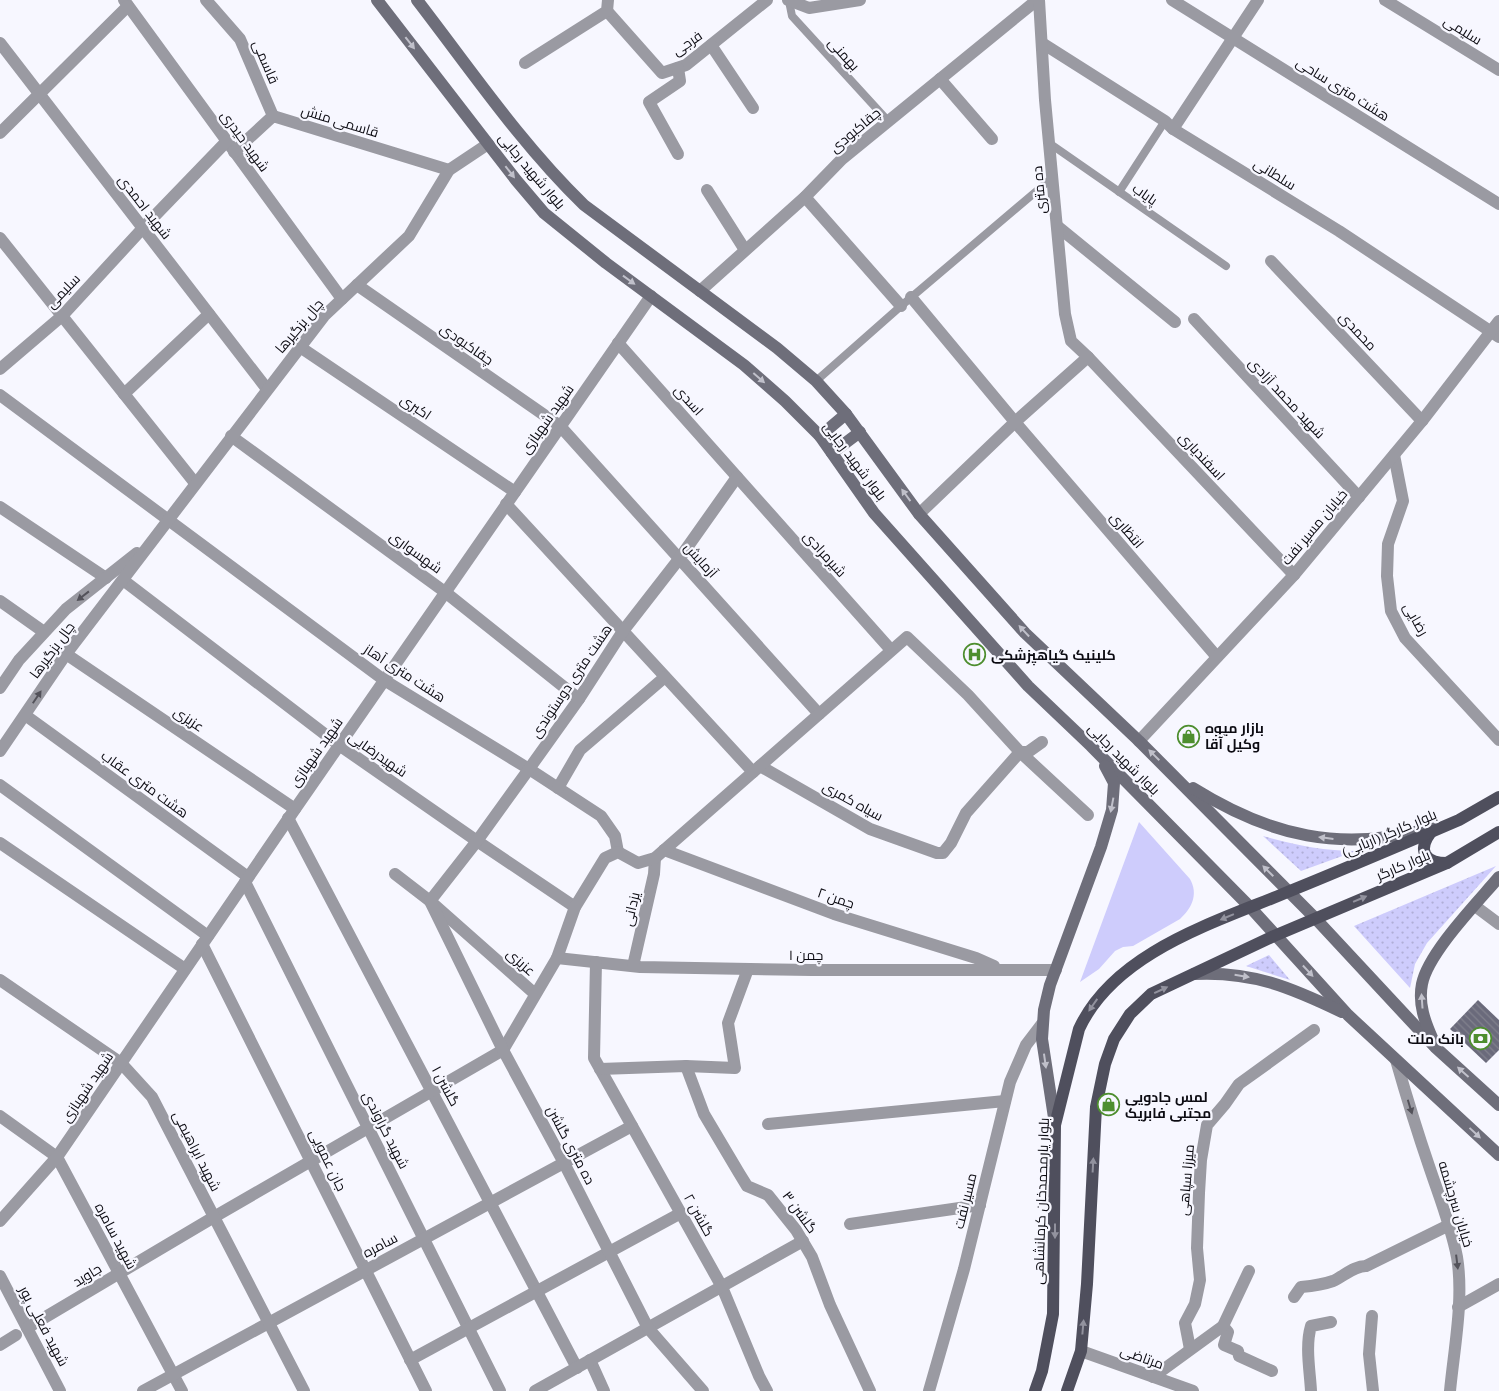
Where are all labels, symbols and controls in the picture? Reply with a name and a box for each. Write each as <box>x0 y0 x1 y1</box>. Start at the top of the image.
street label: سلیمی <box>1440 10 1486 49</box>
street label: فرجی <box>668 26 706 60</box>
street label: بهمنی <box>824 33 864 74</box>
one-way arrow <box>405 36 415 50</box>
street label: قاسمی <box>249 37 284 87</box>
street label: هشت متری ساحی <box>1293 52 1394 125</box>
street label: قاسمی منش <box>299 100 381 141</box>
street label: چقاکبودی <box>825 103 885 157</box>
street label: شهید حیدری <box>217 106 274 175</box>
street label: بلوار شهید رجایی <box>495 128 570 213</box>
street label: سلطانی <box>1250 153 1300 194</box>
one-way arrow <box>504 165 515 178</box>
street label: ده متری <box>1027 165 1050 215</box>
street label: شهید احمدی <box>114 171 177 243</box>
street label: پایاب <box>1128 178 1162 210</box>
street label: سلیمی <box>41 269 84 312</box>
one-way arrow <box>622 275 636 285</box>
street label: چال بزگیرها <box>270 294 328 358</box>
street label: محمدی <box>1335 307 1381 354</box>
street label: چقاکبودی <box>436 318 498 370</box>
street label: شهید محمد آزادی <box>1245 353 1330 442</box>
one-way arrow <box>753 372 765 383</box>
street label: شهید شهبازی <box>516 380 578 457</box>
street label: اسدی <box>670 380 708 419</box>
street label: اکبری <box>397 389 435 424</box>
street label: بلوار شهید رجایی <box>819 417 891 504</box>
street label: اسفندیاری <box>1175 427 1230 484</box>
street label: خیابان مسیر نفت <box>1276 485 1351 569</box>
one-way arrow <box>901 488 911 502</box>
street label: انتظاری <box>1106 507 1148 552</box>
street label: شهسواری <box>386 526 447 577</box>
street label: شیرمرادی <box>800 526 851 581</box>
street label: آزمایش <box>680 538 723 582</box>
one-way arrow <box>77 590 90 601</box>
street label: رضایی <box>1399 599 1434 639</box>
street label: چال بزگیرها <box>25 618 79 682</box>
street label: هشت متری دوستوندی <box>525 620 616 741</box>
one-way arrow <box>1018 625 1030 637</box>
street label: هشت متری آهاز <box>360 638 450 706</box>
hospital icon: کلینیک گیاهپزشکی <box>963 643 987 667</box>
place label: کلینیک گیاهپزشکی <box>991 645 1116 666</box>
one-way arrow <box>32 690 42 703</box>
street label: عزیزی <box>170 701 208 736</box>
street label: شهید شهبازی <box>285 713 347 790</box>
place label: بازار میوه وکیل آقا <box>1205 718 1264 753</box>
street label: بلوار شهید رجایی <box>1084 719 1164 799</box>
shop icon: بازار میوه وکیل آقا <box>1177 724 1201 748</box>
street label: شهیدرضایی <box>345 726 412 781</box>
street label: هشت متری عقاب <box>98 745 193 822</box>
one-way arrow <box>1148 750 1160 762</box>
street label: سیاه کمری <box>820 776 887 825</box>
one-way arrow <box>1108 798 1116 813</box>
street label: بلوار کارگر (اربابی) <box>1338 804 1439 861</box>
one-way arrow <box>1317 834 1333 842</box>
street label: بلوار کارگر <box>1372 845 1433 885</box>
one-way arrow <box>1262 865 1274 877</box>
street label: چمن ۲ <box>815 882 857 914</box>
street label: یزدانی <box>617 890 644 928</box>
one-way arrow <box>1353 895 1367 903</box>
one-way arrow <box>1219 913 1234 921</box>
street label: عزیزی <box>503 944 540 980</box>
street label: چمن ۱ <box>789 945 823 965</box>
one-way arrow <box>1302 965 1313 978</box>
one-way arrow <box>1235 972 1251 980</box>
one-way arrow <box>1153 986 1168 994</box>
one-way arrow <box>1417 993 1425 1009</box>
one-way arrow <box>1088 998 1098 1012</box>
bank icon: بانک ملت <box>1468 1027 1492 1051</box>
place label: بانک ملت <box>1408 1029 1464 1048</box>
street label: شهید شهبازی <box>56 1048 117 1126</box>
one-way arrow <box>1042 1053 1050 1069</box>
street label: گلشن ۱ <box>428 1062 465 1109</box>
one-way arrow <box>1457 1066 1469 1078</box>
place label: لمس جادویی مجتبی فابریک <box>1125 1087 1211 1122</box>
street label: شهید گراوندی <box>359 1088 414 1172</box>
shop icon: لمس جادویی مجتبی فابریک <box>1097 1093 1121 1117</box>
one-way arrow <box>1406 1099 1414 1114</box>
street label: ده متری گلشن <box>543 1102 600 1188</box>
street label: شهید ابراهیمی <box>169 1107 226 1194</box>
street label: بلوار یارمحمدخان کرمانشاهی <box>1028 1117 1053 1285</box>
street label: جان عمویی <box>305 1126 352 1194</box>
one-way arrow <box>1468 1127 1480 1139</box>
street label: میرزا سپاهی <box>1173 1144 1199 1216</box>
one-way arrow <box>1090 1157 1098 1173</box>
street label: خیابان سرچشمه <box>1433 1158 1479 1250</box>
street label: مسیر نفت <box>948 1171 981 1231</box>
street label: گلشن ۳ <box>779 1187 822 1237</box>
street label: گلشن ۲ <box>680 1190 719 1240</box>
street label: شهید سامره <box>91 1199 142 1272</box>
one-way arrow <box>1051 1223 1059 1239</box>
street label: سامره <box>359 1227 401 1262</box>
one-way arrow <box>1453 1254 1461 1270</box>
street label: جاوید <box>69 1259 105 1291</box>
street label: شهید فعلی پور <box>14 1281 74 1370</box>
one-way arrow <box>1079 1319 1087 1335</box>
street label: مرتاضی <box>1118 1340 1167 1373</box>

